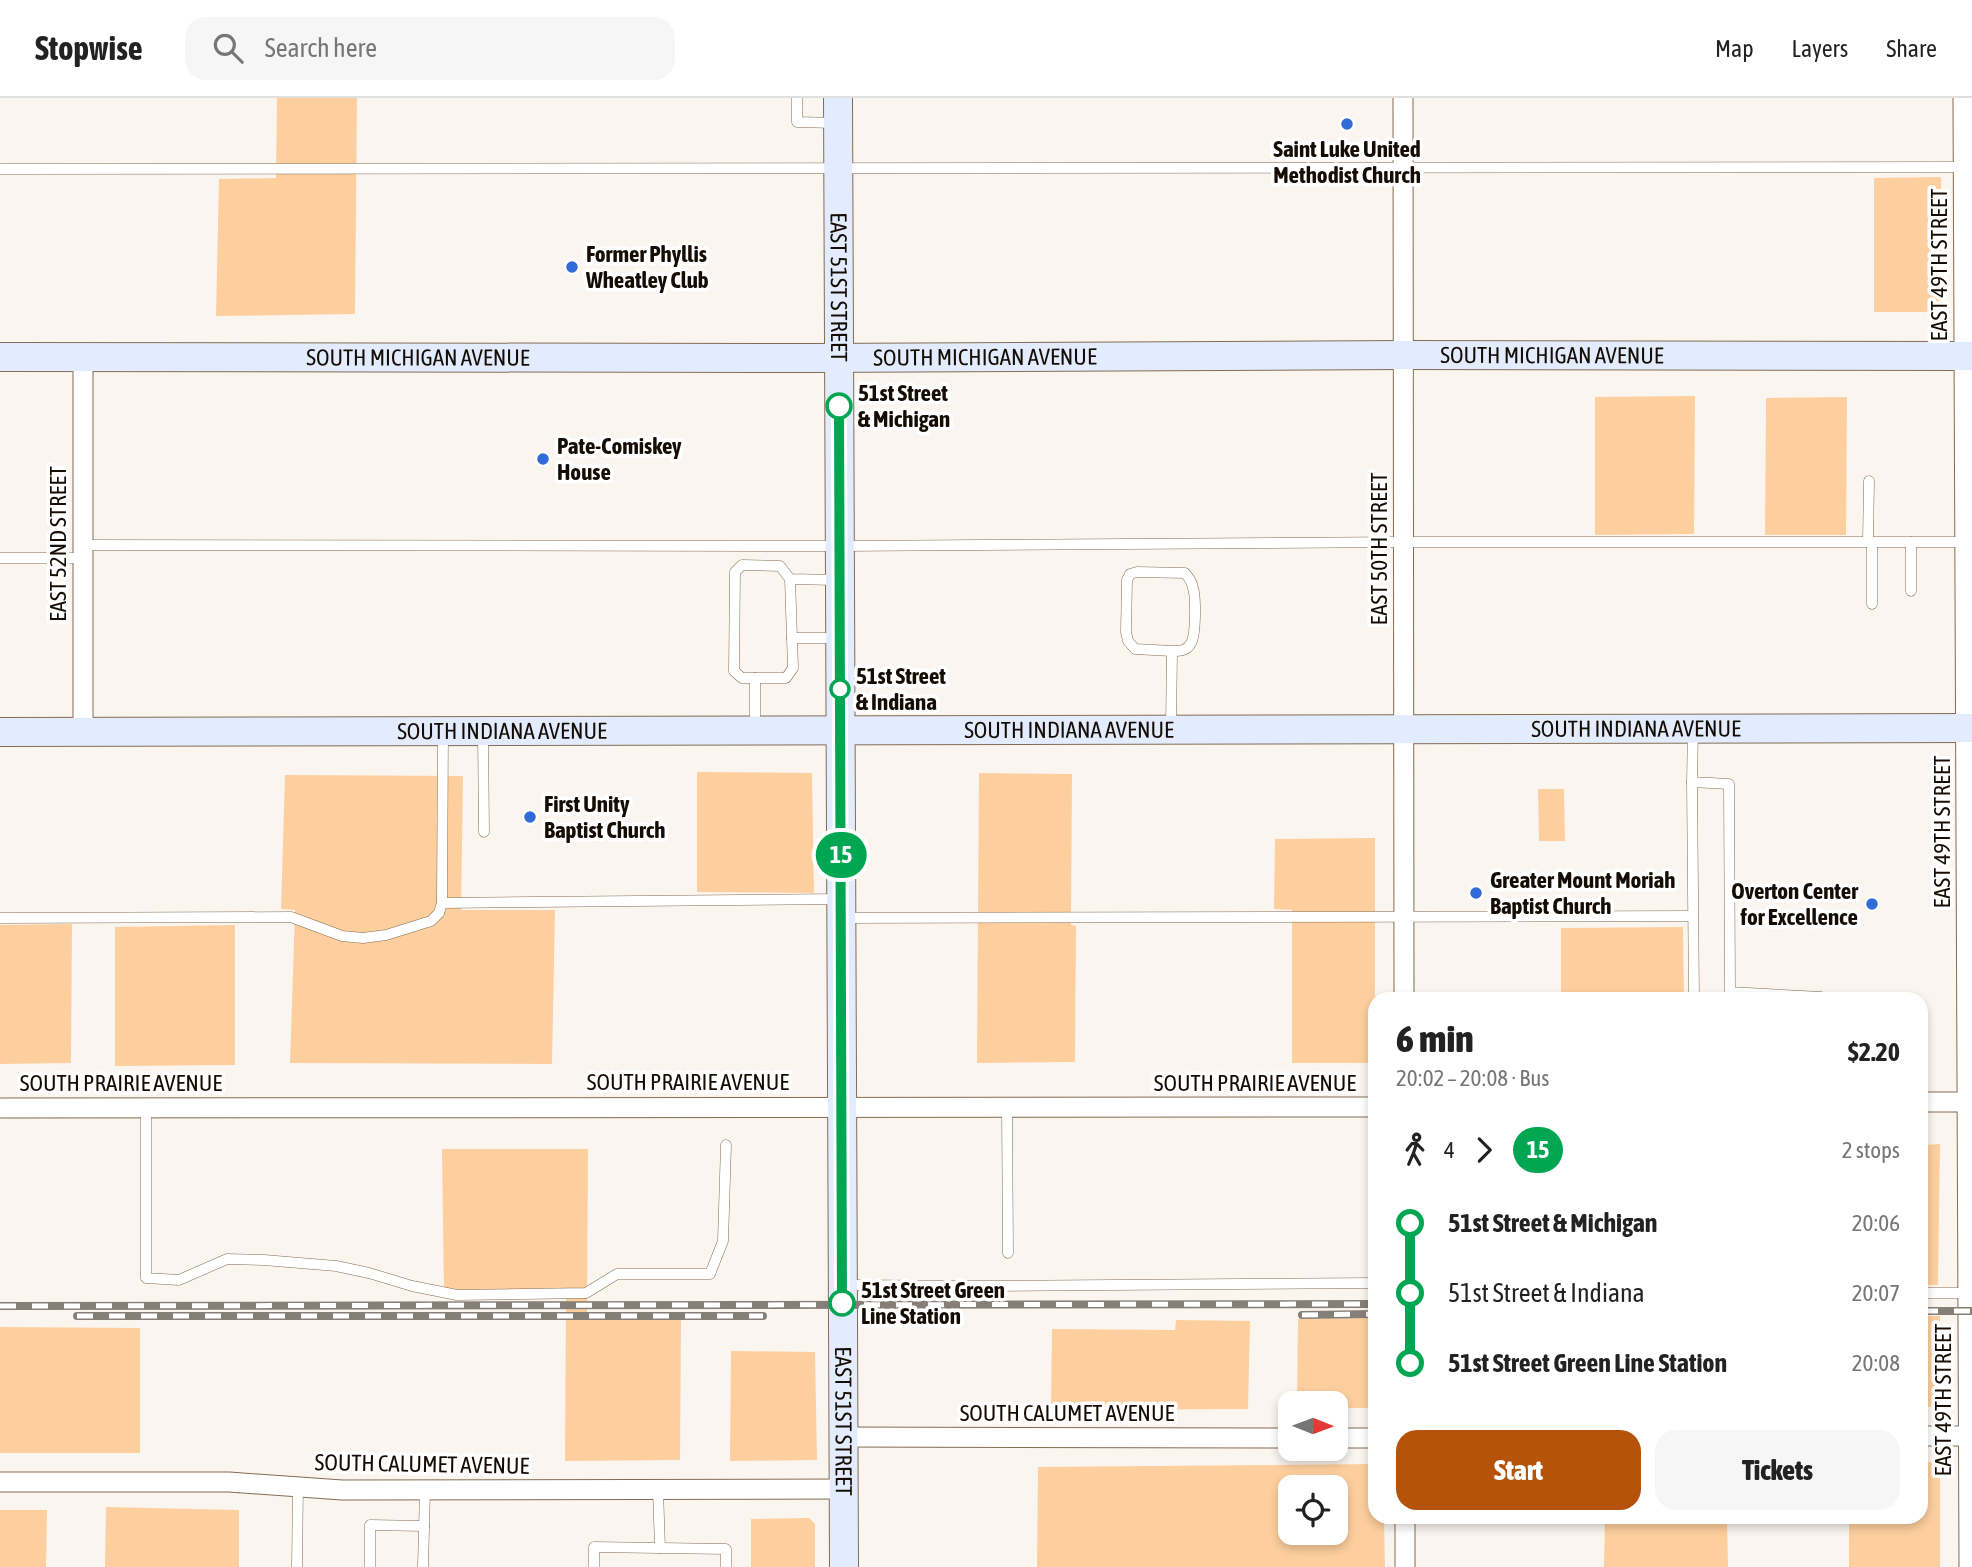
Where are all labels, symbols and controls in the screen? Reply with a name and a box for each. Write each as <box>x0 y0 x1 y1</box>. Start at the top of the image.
search box <box>185 17 675 80</box>
text: Stopwise <box>35 29 143 67</box>
icon: search <box>209 29 247 67</box>
text: Search here <box>265 33 377 63</box>
text: Map <box>1715 35 1754 62</box>
text: Layers <box>1792 35 1848 62</box>
text: Share <box>1886 35 1937 62</box>
marker: Saint Luke United Methodist Church <box>1339 116 1355 132</box>
place label: Saint Luke United Methodist Church <box>1273 136 1421 188</box>
street label: EAST 49TH STREET <box>1926 188 1952 342</box>
street label: EAST 51ST STREET <box>825 212 852 362</box>
place label: Former Phyllis Wheatley Club <box>585 241 709 293</box>
marker: Former Phyllis Wheatley Club <box>564 259 580 275</box>
street label: SOUTH MICHIGAN AVENUE <box>1440 342 1664 368</box>
street label: SOUTH MICHIGAN AVENUE <box>306 344 530 371</box>
street label: SOUTH MICHIGAN AVENUE <box>873 344 1097 371</box>
place label: 51st Street & Michigan <box>858 380 950 432</box>
marker: 51st Street & Michigan <box>826 393 852 419</box>
place label: Pate-Comiskey House <box>557 433 682 485</box>
marker: Pate-Comiskey House <box>535 451 551 467</box>
street label: EAST 52ND STREET <box>45 466 71 622</box>
street label: EAST 50TH STREET <box>1366 472 1392 626</box>
place label: 51st Street & Indiana <box>856 663 946 715</box>
marker: 51st Street & Indiana <box>830 679 850 699</box>
street label: SOUTH INDIANA AVENUE <box>1531 715 1741 742</box>
street label: SOUTH INDIANA AVENUE <box>964 717 1174 743</box>
street label: SOUTH INDIANA AVENUE <box>397 718 607 744</box>
street label: EAST 49TH STREET <box>1929 755 1955 909</box>
place label: First Unity Baptist Church <box>544 791 665 843</box>
marker: First Unity Baptist Church <box>522 809 538 825</box>
line badge: 15 <box>810 832 872 878</box>
text: 15 <box>830 841 852 868</box>
place label: Greater Mount Moriah Baptist Church <box>1490 867 1675 919</box>
place label: Overton Center for Excellence <box>1731 878 1859 930</box>
marker: Greater Mount Moriah Baptist Church <box>1468 885 1484 901</box>
marker: Overton Center for Excellence <box>1864 896 1880 912</box>
text: 6 min <box>1396 1017 1474 1060</box>
text: $2.20 <box>1848 1037 1900 1067</box>
text: 20:02 – 20:08 · Bus <box>1396 1065 1549 1091</box>
street label: SOUTH PRAIRIE AVENUE <box>587 1069 789 1095</box>
street label: SOUTH PRAIRIE AVENUE <box>20 1070 222 1096</box>
street label: SOUTH PRAIRIE AVENUE <box>1154 1070 1356 1096</box>
icon: walk <box>1396 1131 1434 1169</box>
icon: forward <box>1465 1131 1503 1169</box>
text: 15 <box>1527 1136 1549 1163</box>
text: 4 <box>1444 1137 1455 1163</box>
text: 2 stops <box>1842 1137 1900 1163</box>
text: 51st Street & Michigan <box>1448 1208 1657 1238</box>
text: 20:06 <box>1852 1210 1900 1236</box>
place label: 51st Street Green Line Station <box>861 1277 1005 1329</box>
text: 51st Street & Indiana <box>1448 1278 1645 1308</box>
text: 20:07 <box>1852 1280 1900 1306</box>
marker: 51st Street Green Line Station <box>829 1290 855 1316</box>
street label: EAST 49TH STREET <box>1930 1323 1956 1477</box>
street label: EAST 51ST STREET <box>830 1346 857 1496</box>
text: 51st Street Green Line Station <box>1448 1348 1727 1378</box>
text: 20:08 <box>1852 1350 1900 1376</box>
north arrow <box>1278 1391 1348 1461</box>
map controls <box>1278 1391 1348 1545</box>
street label: SOUTH CALUMET AVENUE <box>960 1400 1175 1426</box>
button: Start <box>1396 1430 1641 1510</box>
button: Tickets <box>1655 1430 1900 1510</box>
street label: SOUTH CALUMET AVENUE <box>314 1449 530 1479</box>
button: locate <box>1278 1475 1348 1545</box>

